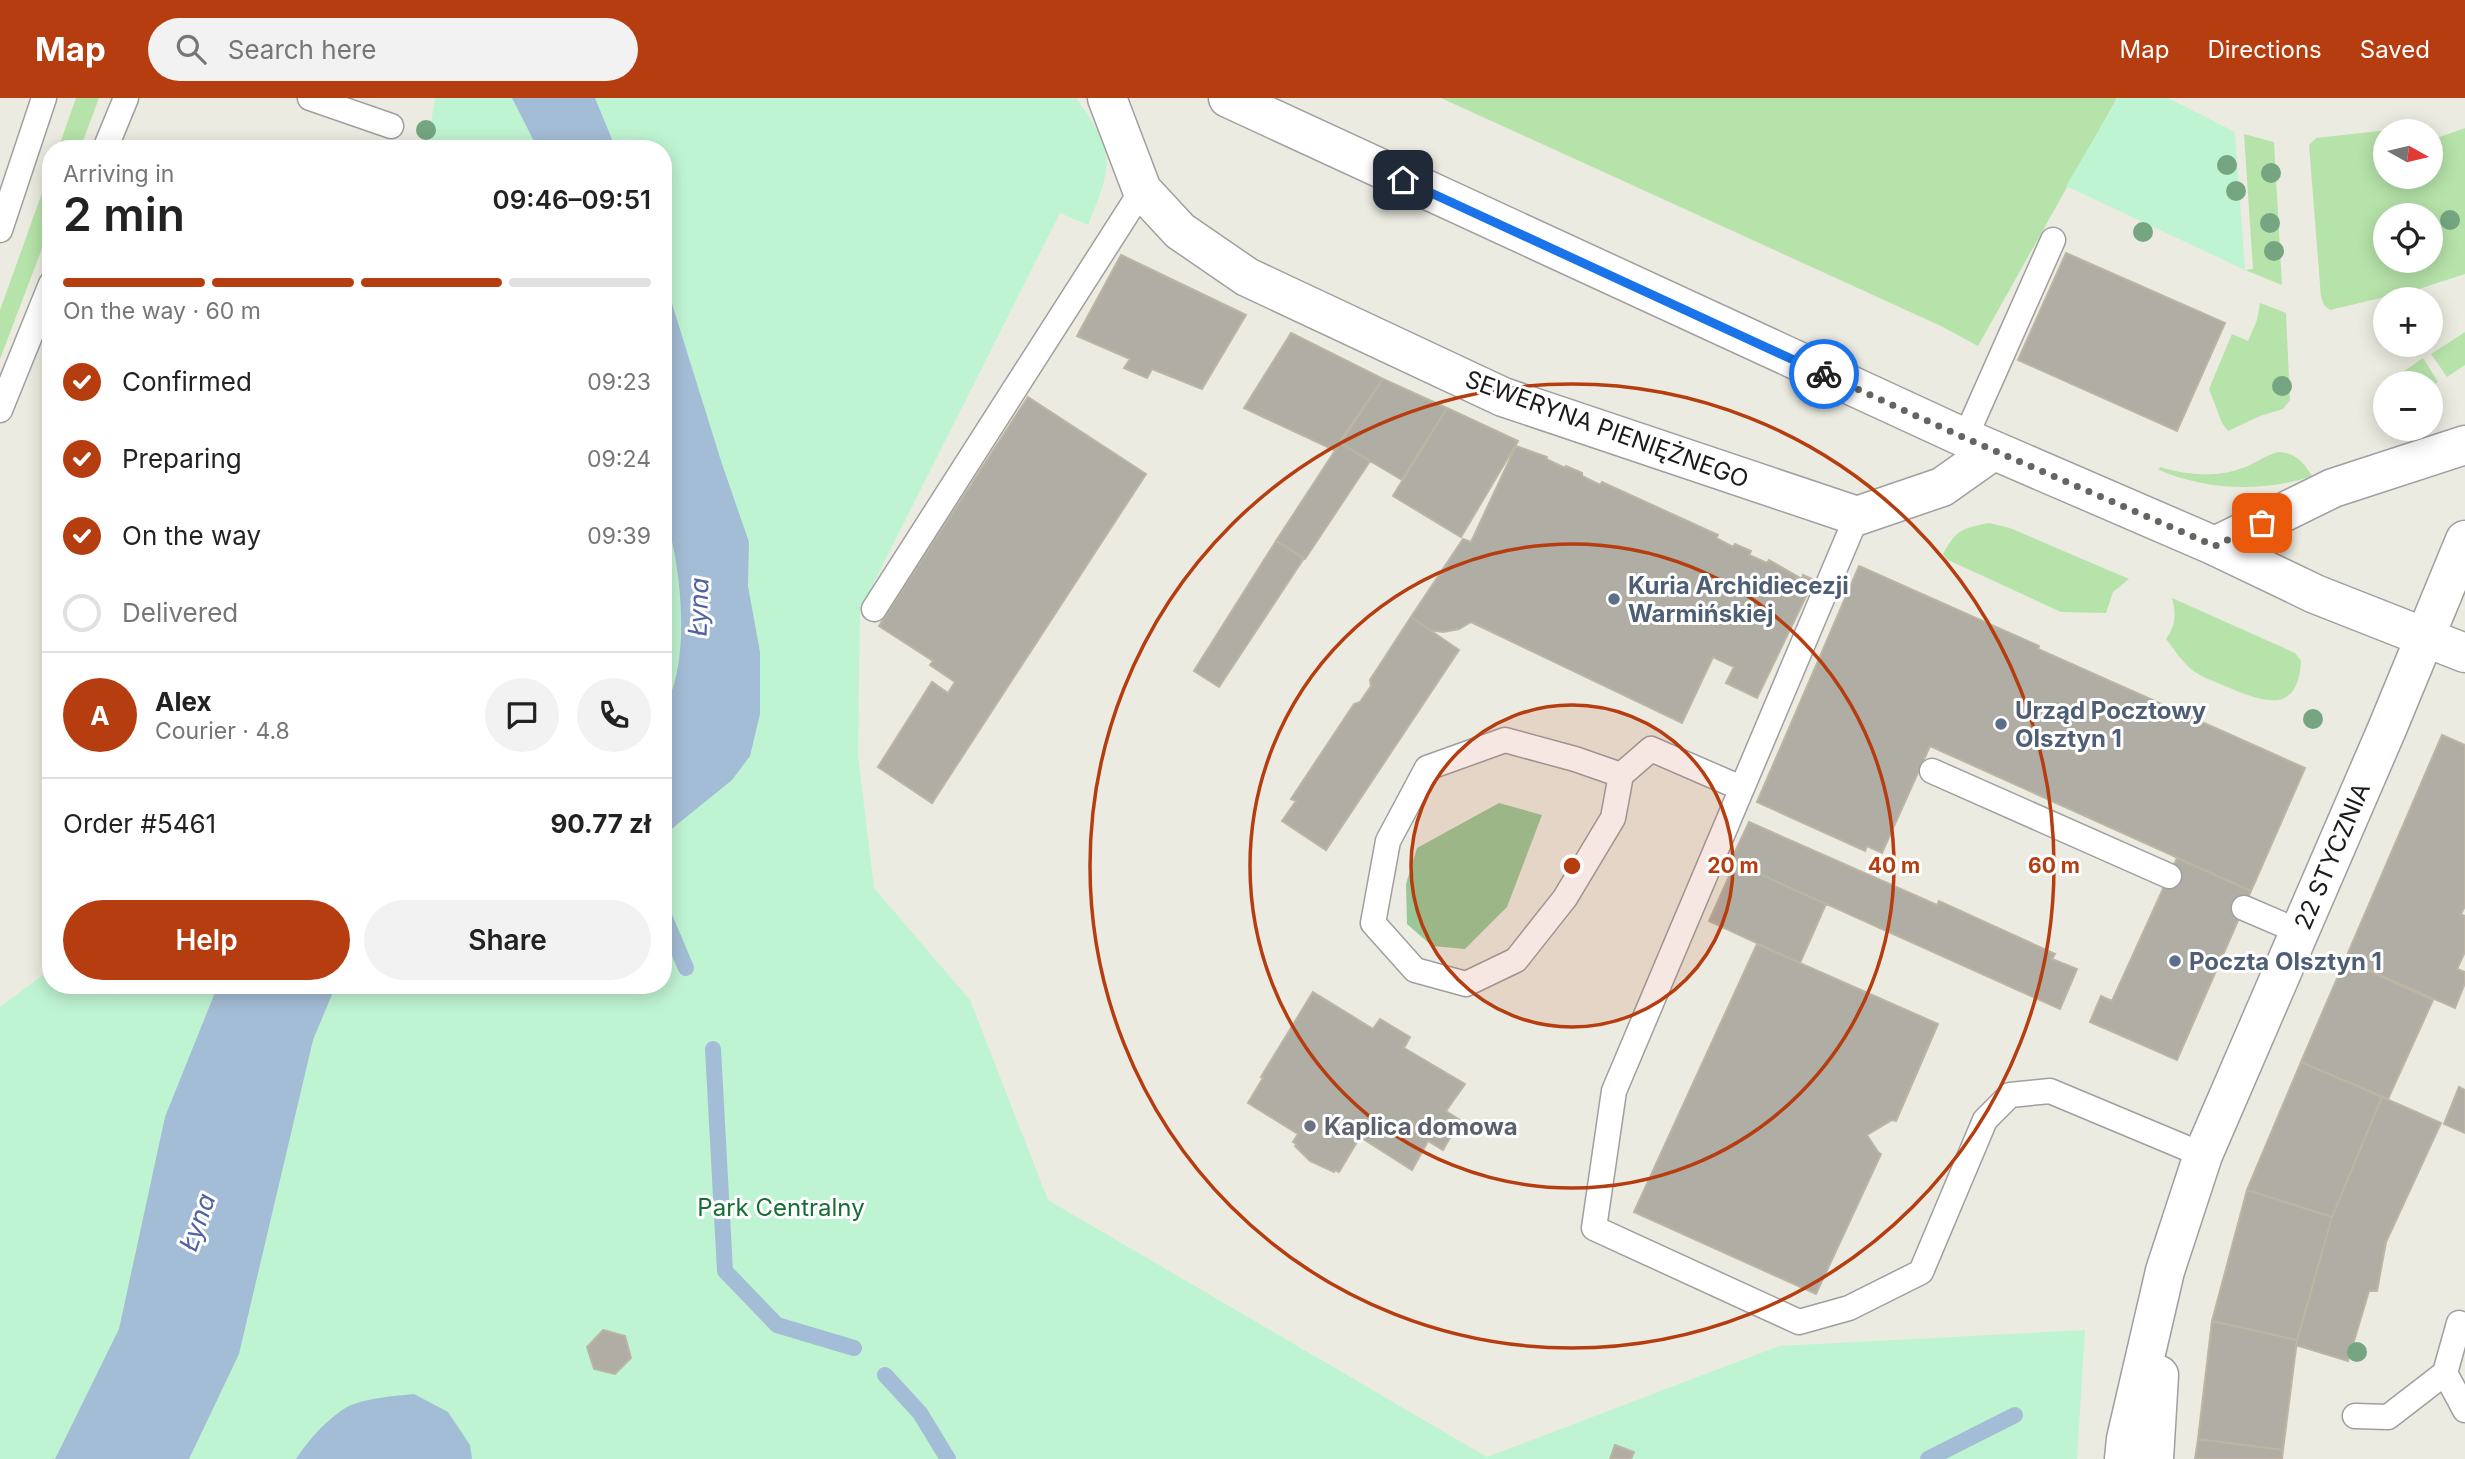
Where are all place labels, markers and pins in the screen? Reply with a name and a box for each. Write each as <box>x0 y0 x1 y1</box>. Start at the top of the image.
pin <box>1373 150 1433 210</box>
pin <box>2232 493 2292 553</box>
place label: Kuria Archidiecezji Warmińskiej <box>1628 571 1849 628</box>
marker: Kuria Archidiecezji Warmińskiej <box>1606 591 1622 607</box>
place label: Urząd Pocztowy Olsztyn 1 <box>2015 696 2207 753</box>
marker: Urząd Pocztowy Olsztyn 1 <box>1993 716 2009 732</box>
centre of rings <box>1560 854 1584 878</box>
place label: Poczta Olsztyn 1 <box>2189 947 2382 976</box>
marker: Poczta Olsztyn 1 <box>2167 953 2183 969</box>
place label: Kaplica domowa <box>1324 1112 1518 1141</box>
marker: Kaplica domowa <box>1302 1118 1318 1134</box>

